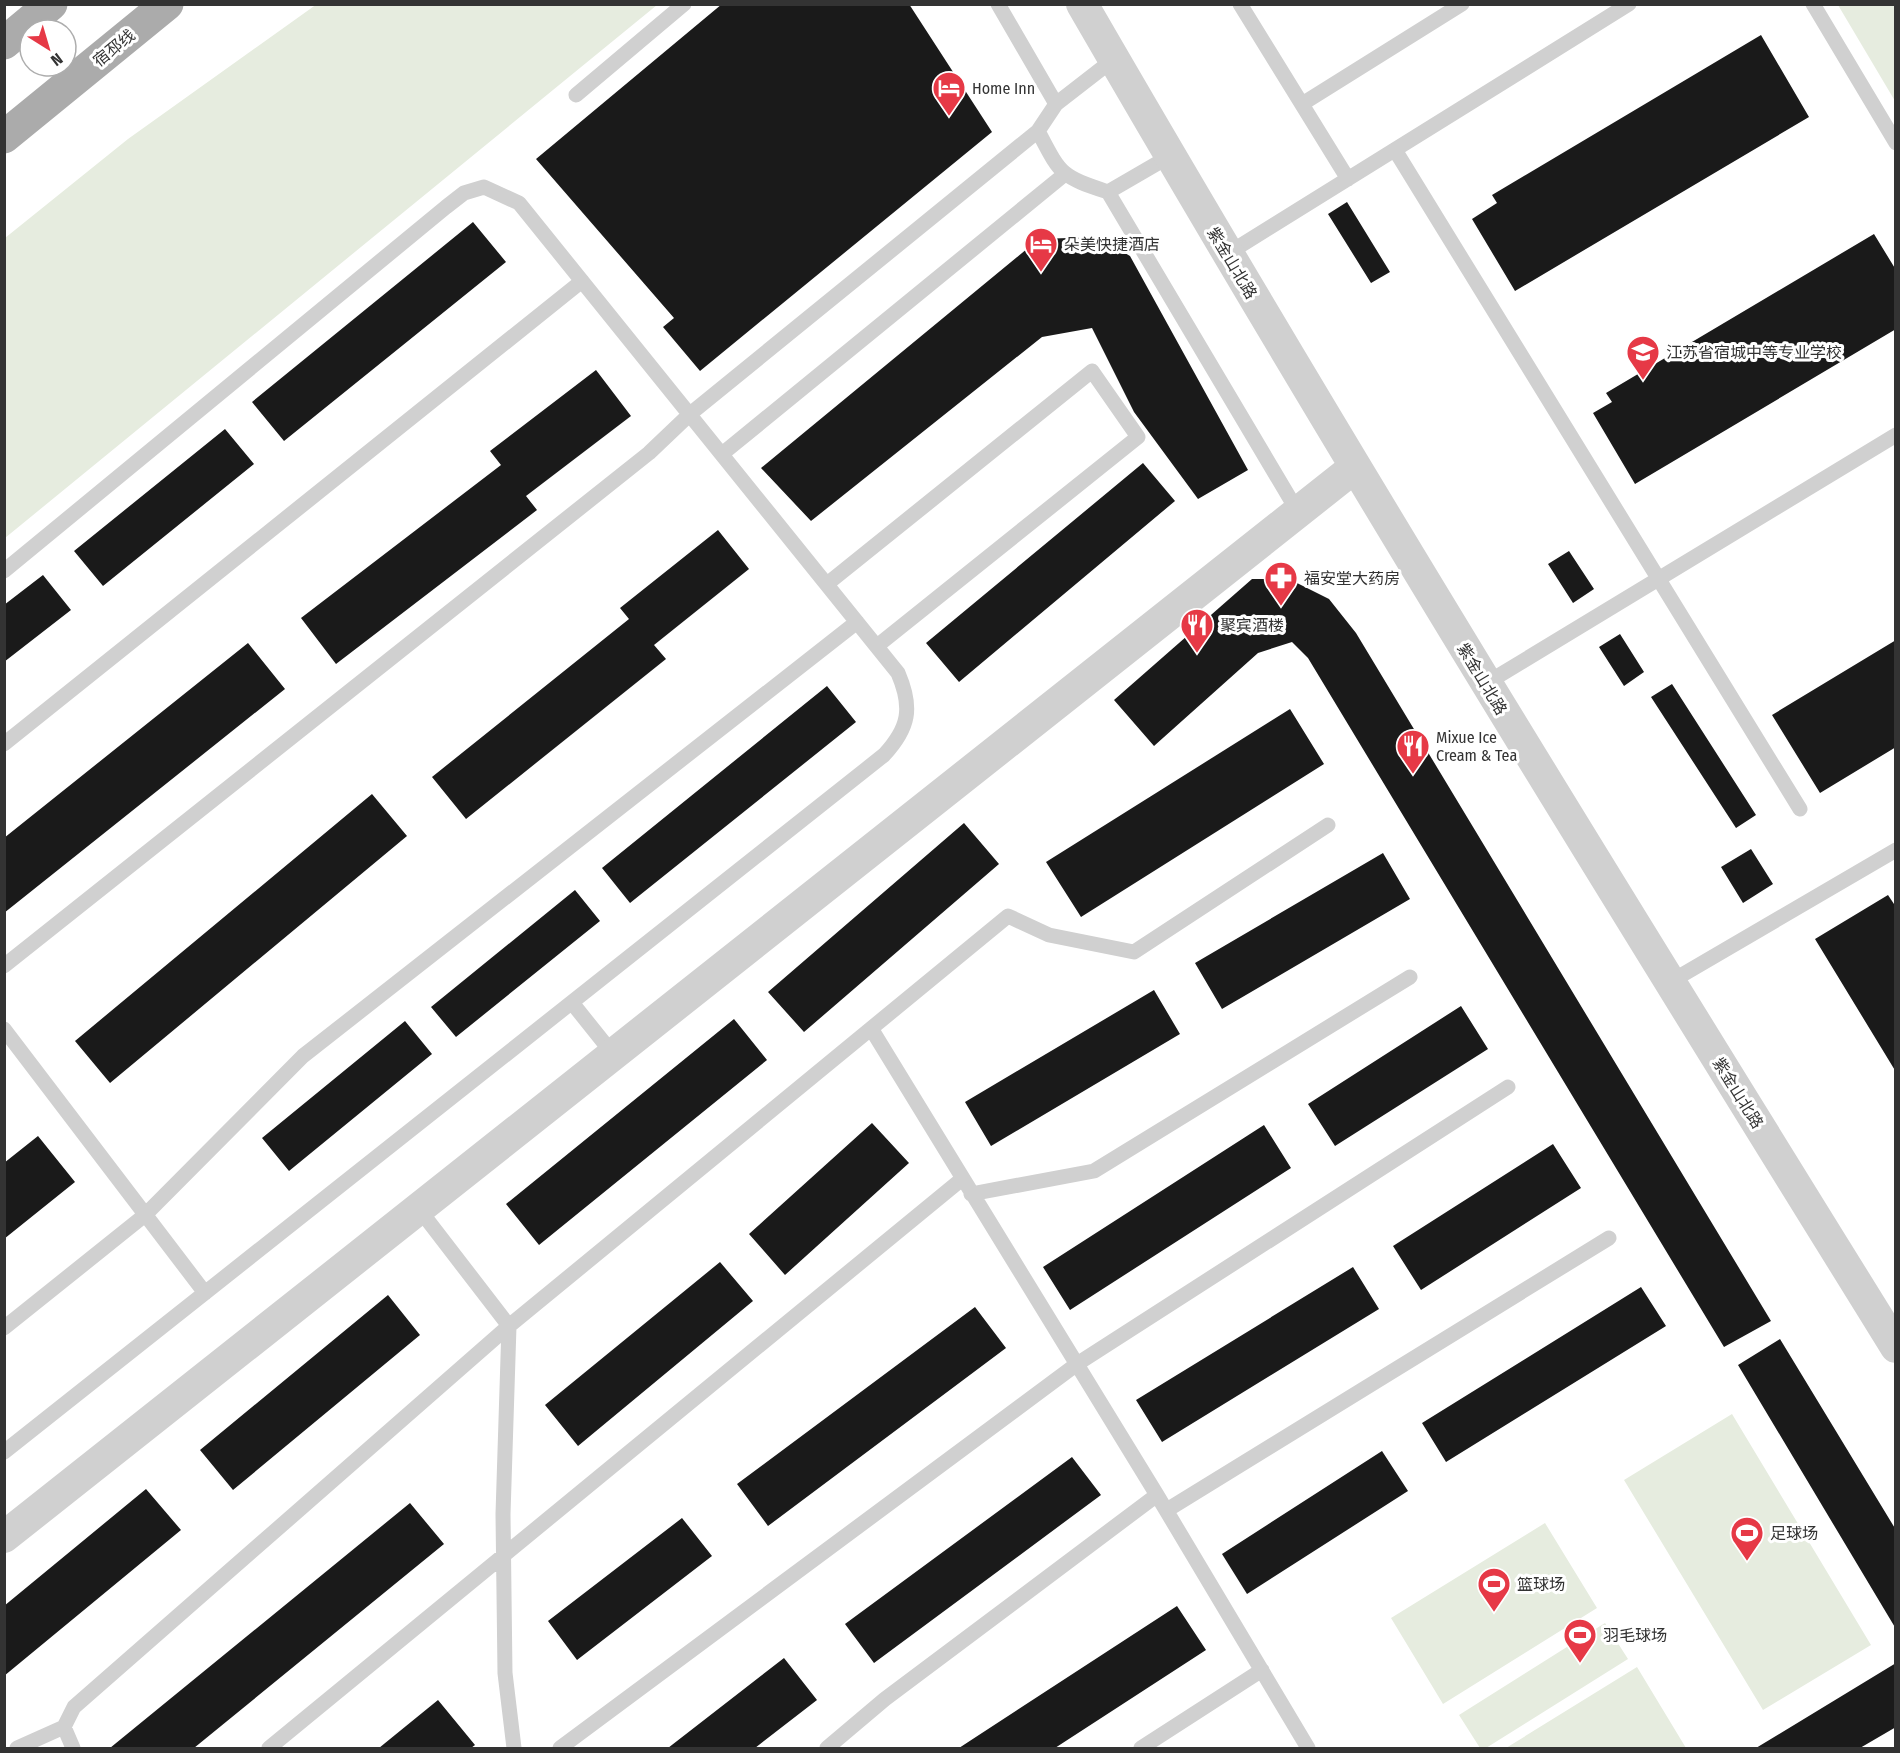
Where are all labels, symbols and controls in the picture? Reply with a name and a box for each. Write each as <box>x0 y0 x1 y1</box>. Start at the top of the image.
north arrow <box>18 18 78 78</box>
street label: 宿邳线 <box>89 26 139 70</box>
text: N <box>47 49 66 70</box>
hotel icon: Home Inn <box>931 70 967 117</box>
place label: Home Inn <box>972 79 1035 98</box>
street label: 紫金山北路 <box>1203 224 1261 302</box>
hotel icon: 朵美快捷酒店 <box>1023 226 1059 273</box>
place label: 朵美快捷酒店 <box>1064 235 1160 254</box>
school or university icon: 江苏省宿城中等专业学校 <box>1625 334 1661 381</box>
place label: 江苏省宿城中等专业学校 <box>1666 343 1842 362</box>
pharmacy icon: 福安堂大药房 <box>1263 560 1299 607</box>
place label: 福安堂大药房 <box>1304 569 1400 588</box>
restaurant icon: 聚宾酒楼 <box>1179 607 1215 654</box>
place label: 聚宾酒楼 <box>1220 616 1284 635</box>
street label: 紫金山北路 <box>1453 640 1511 718</box>
restaurant icon: Mixue Ice Cream & Tea <box>1395 728 1431 775</box>
place label: Mixue Ice Cream & Tea <box>1436 728 1517 765</box>
street label: 紫金山北路 <box>1709 1054 1767 1132</box>
sports icon: 足球场 <box>1729 1515 1765 1562</box>
place label: 足球场 <box>1770 1524 1818 1543</box>
sports icon: 篮球场 <box>1476 1566 1512 1613</box>
place label: 篮球场 <box>1517 1575 1565 1594</box>
sports icon: 羽毛球场 <box>1562 1617 1598 1664</box>
place label: 羽毛球场 <box>1603 1626 1667 1645</box>

